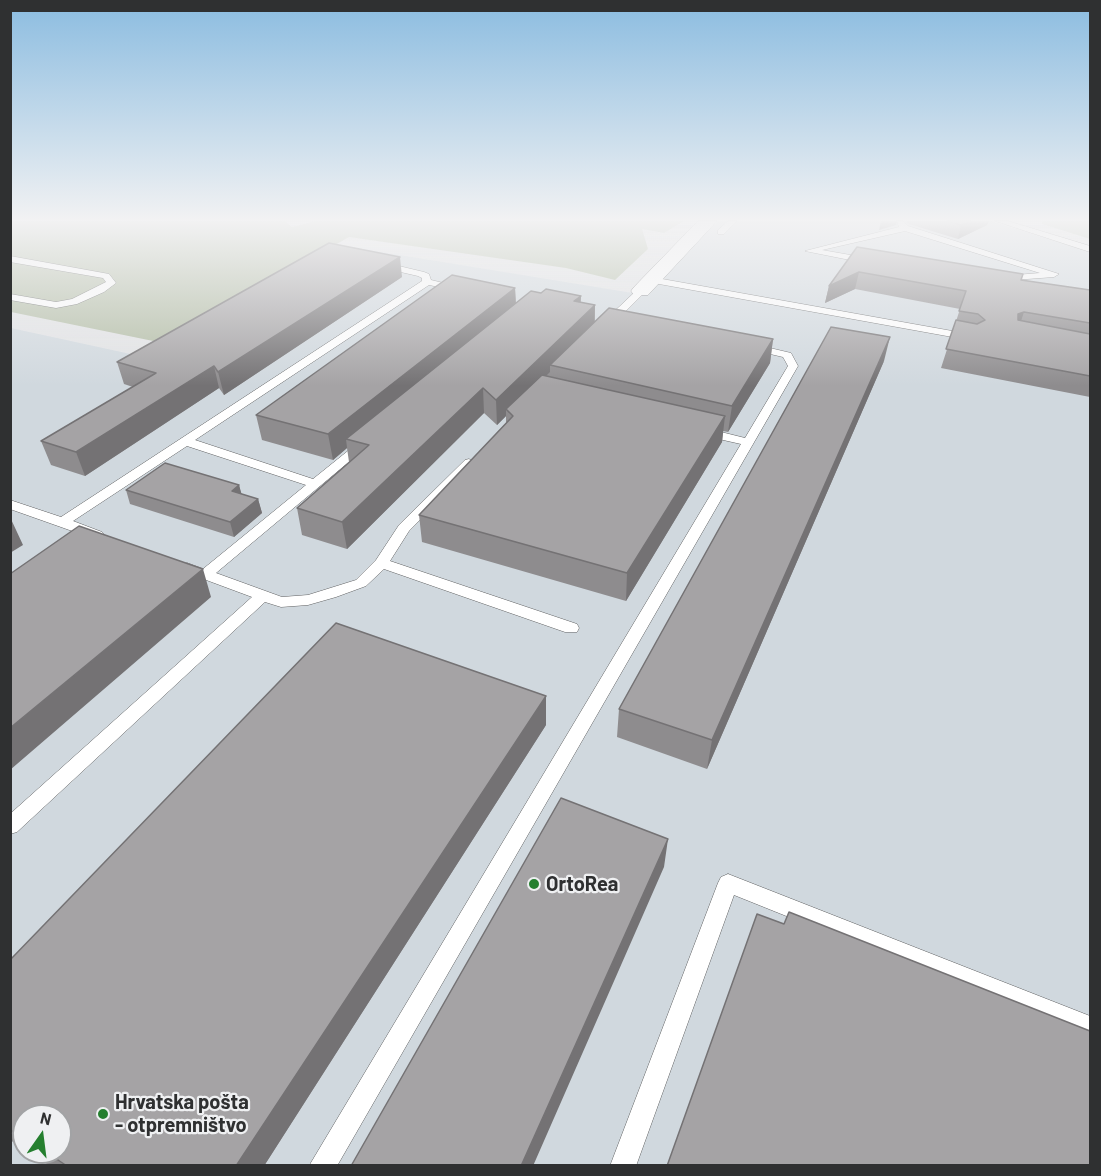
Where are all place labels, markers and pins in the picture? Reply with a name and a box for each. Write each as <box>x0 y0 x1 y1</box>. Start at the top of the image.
place label: OrtoRea <box>546 872 618 896</box>
marker: OrtoRea <box>527 877 541 891</box>
place label: Hrvatska pošta - otpremništvo <box>115 1090 249 1137</box>
marker: Hrvatska pošta - otpremništvo <box>96 1107 110 1121</box>

